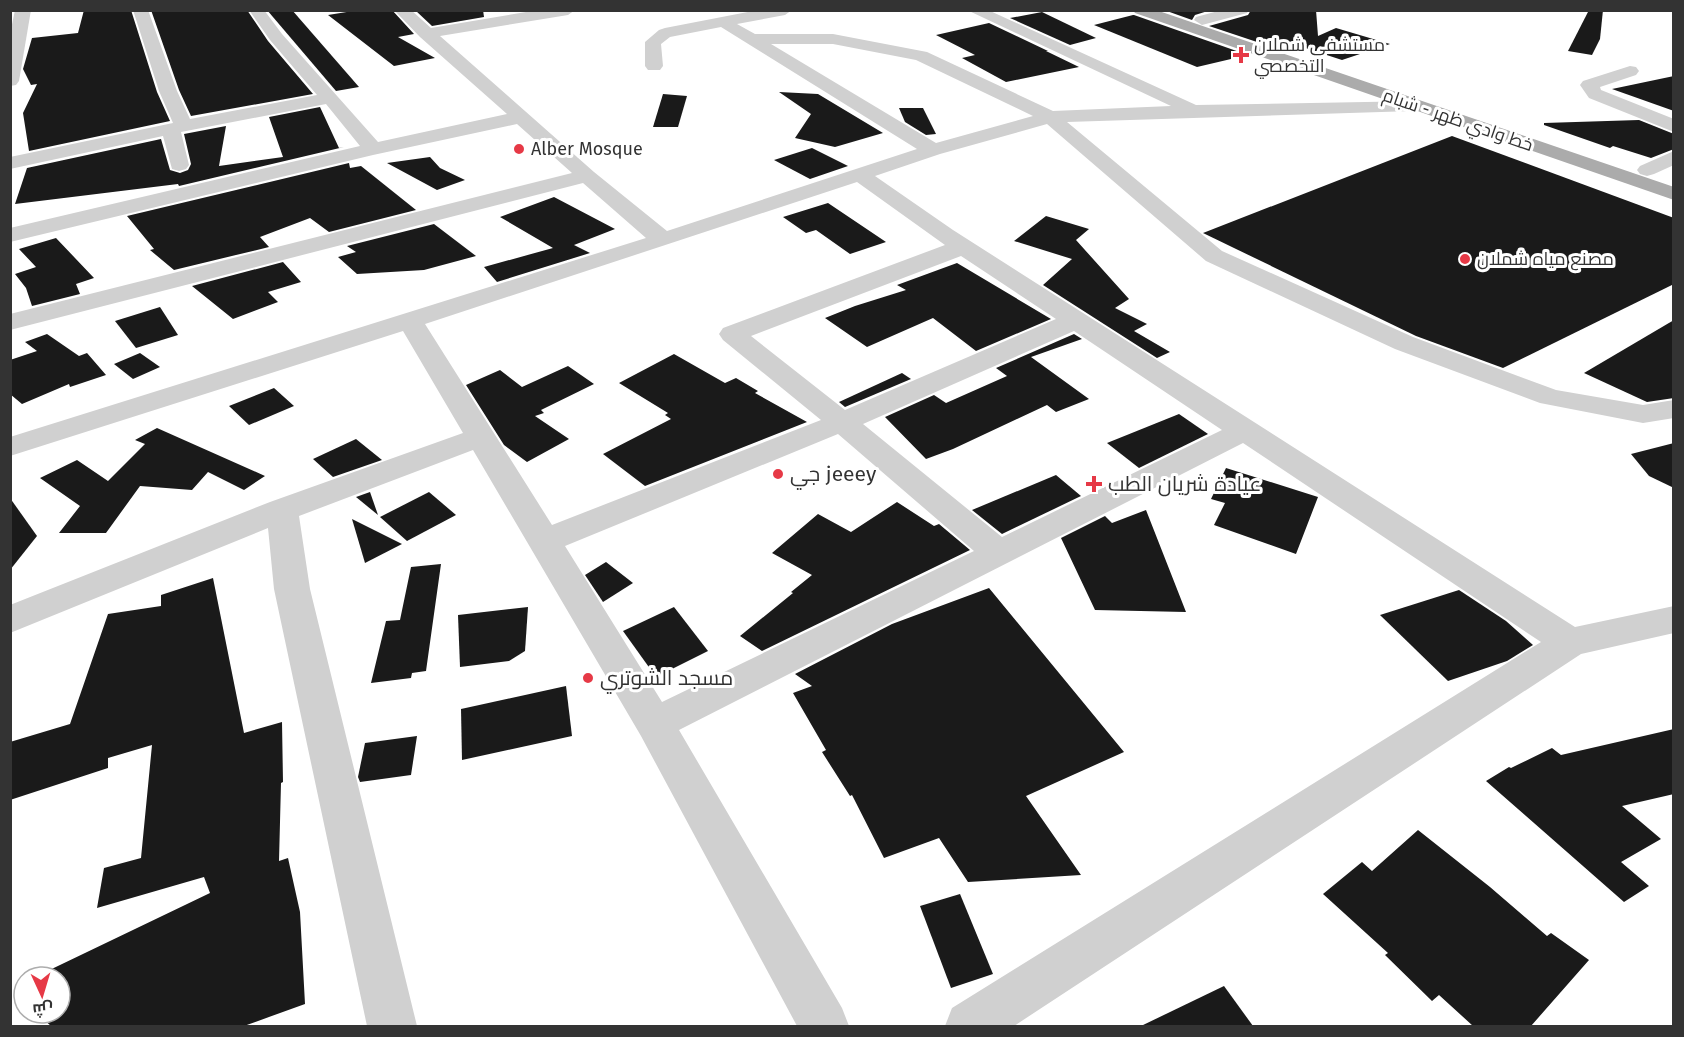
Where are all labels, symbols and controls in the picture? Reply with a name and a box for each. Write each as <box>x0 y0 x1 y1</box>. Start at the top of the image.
place label: مستشفى شملان التخصصي <box>1254 34 1385 79</box>
marker: مستشفى شملان التخصصي <box>1232 46 1250 64</box>
street label: خط وادي ظهر - شبام <box>1379 84 1536 159</box>
place label: Alber Mosque <box>531 138 643 160</box>
marker: Alber Mosque <box>512 142 526 156</box>
place label: مصنع مياه شملان <box>1477 248 1614 271</box>
marker: مصنع مياه شملان <box>1458 252 1472 266</box>
place label: جي jeeey <box>790 461 877 490</box>
marker: جي jeeey <box>771 467 785 481</box>
place label: عيادة شريان الطب <box>1108 471 1261 497</box>
marker: عيادة شريان الطب <box>1085 475 1103 493</box>
place label: مسجد الشوتري <box>600 665 733 694</box>
marker: مسجد الشوتري <box>581 671 595 685</box>
north arrow <box>12 965 72 1025</box>
text: ش <box>32 999 54 1020</box>

